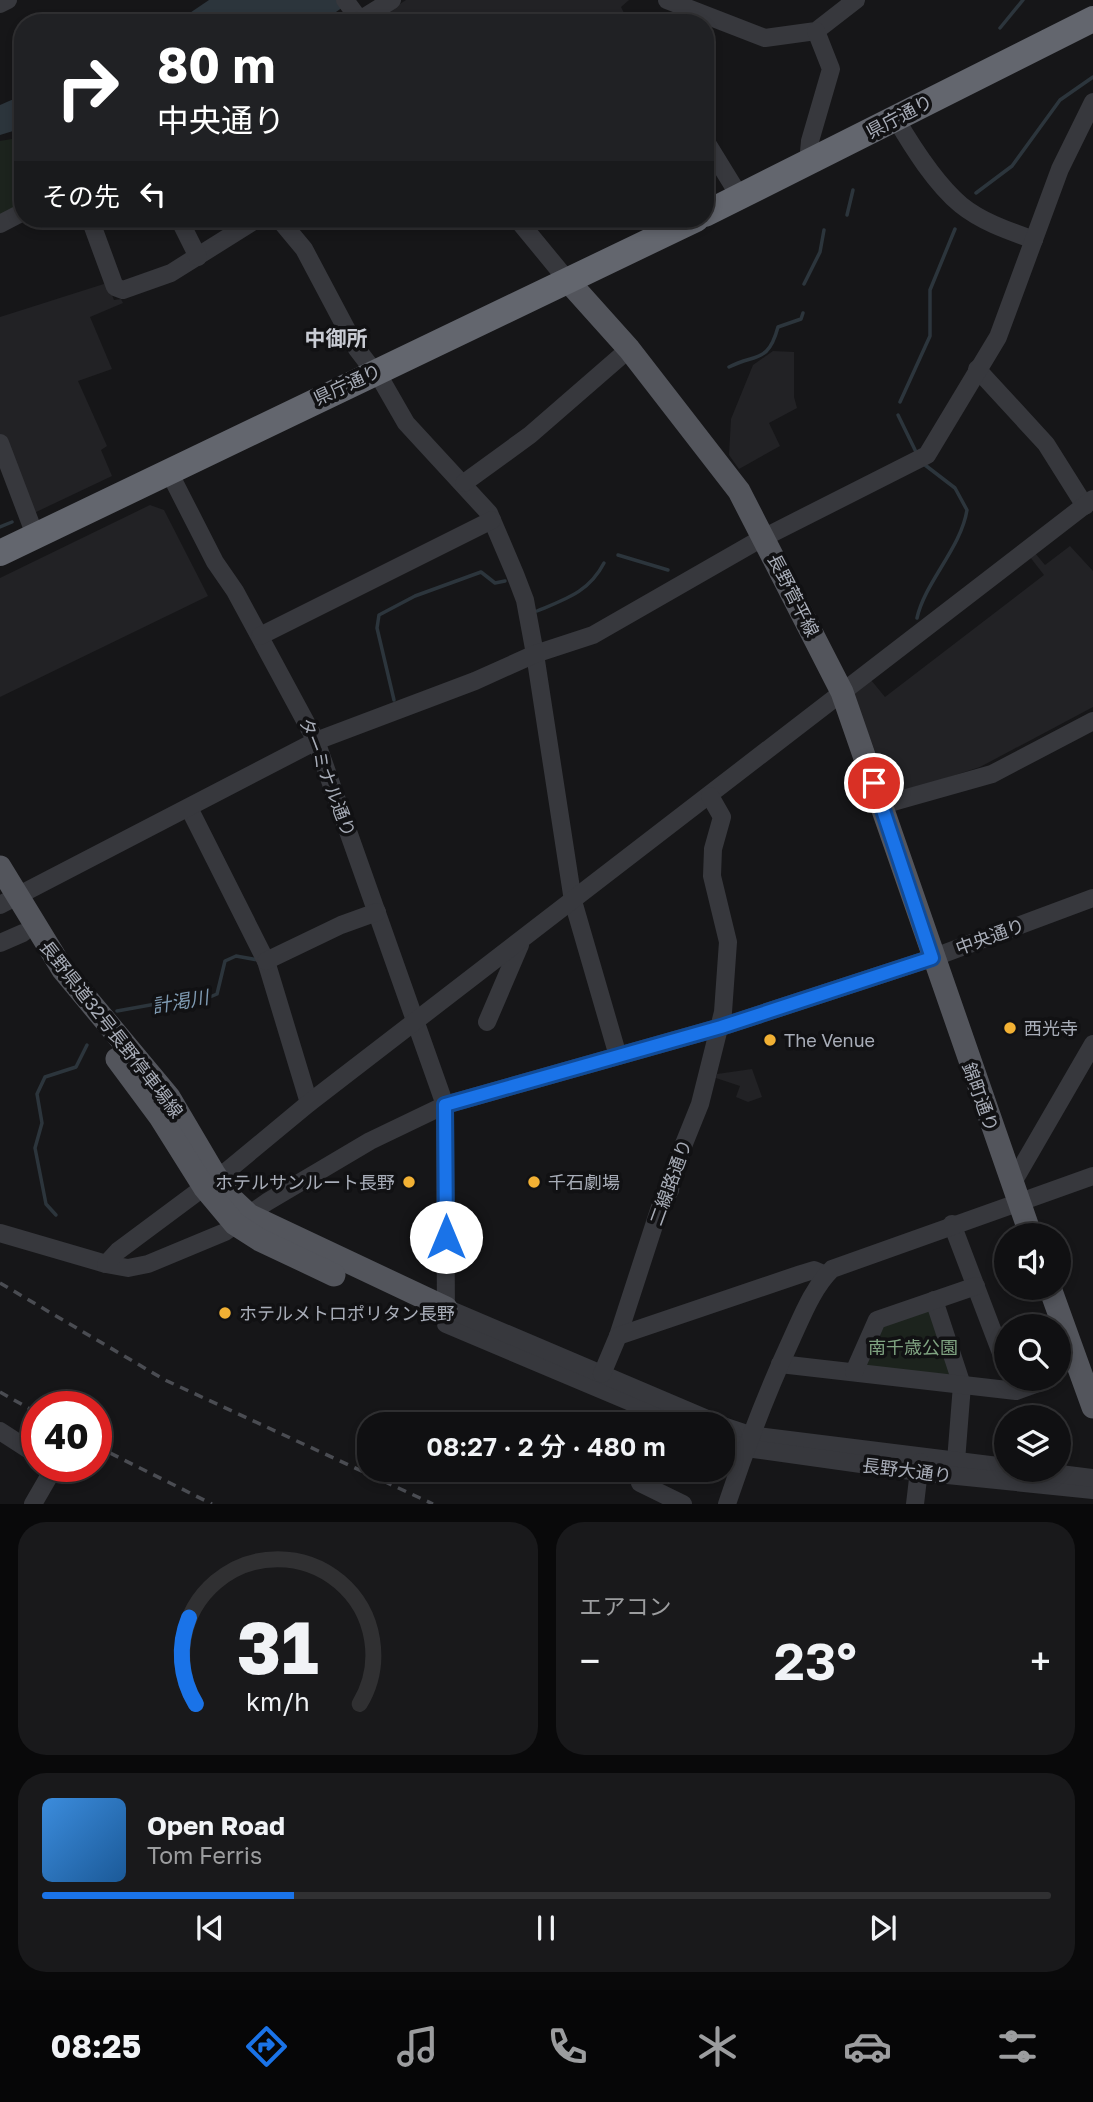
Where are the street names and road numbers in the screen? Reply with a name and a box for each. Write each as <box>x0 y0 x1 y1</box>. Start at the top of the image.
street label: 県庁通り <box>862 89 936 143</box>
street label: 県庁通り <box>310 359 384 409</box>
street label: 長野菅平線 <box>764 550 824 640</box>
street label: ターミナル通り <box>295 714 361 840</box>
street label: 中央通り <box>952 913 1028 959</box>
street label: 長野県道32号長野停車場線 <box>36 936 188 1122</box>
street label: 錦町通り <box>958 1059 1004 1135</box>
street label: 二線路通り <box>644 1136 696 1228</box>
street label: 長野大通り <box>861 1454 953 1486</box>

